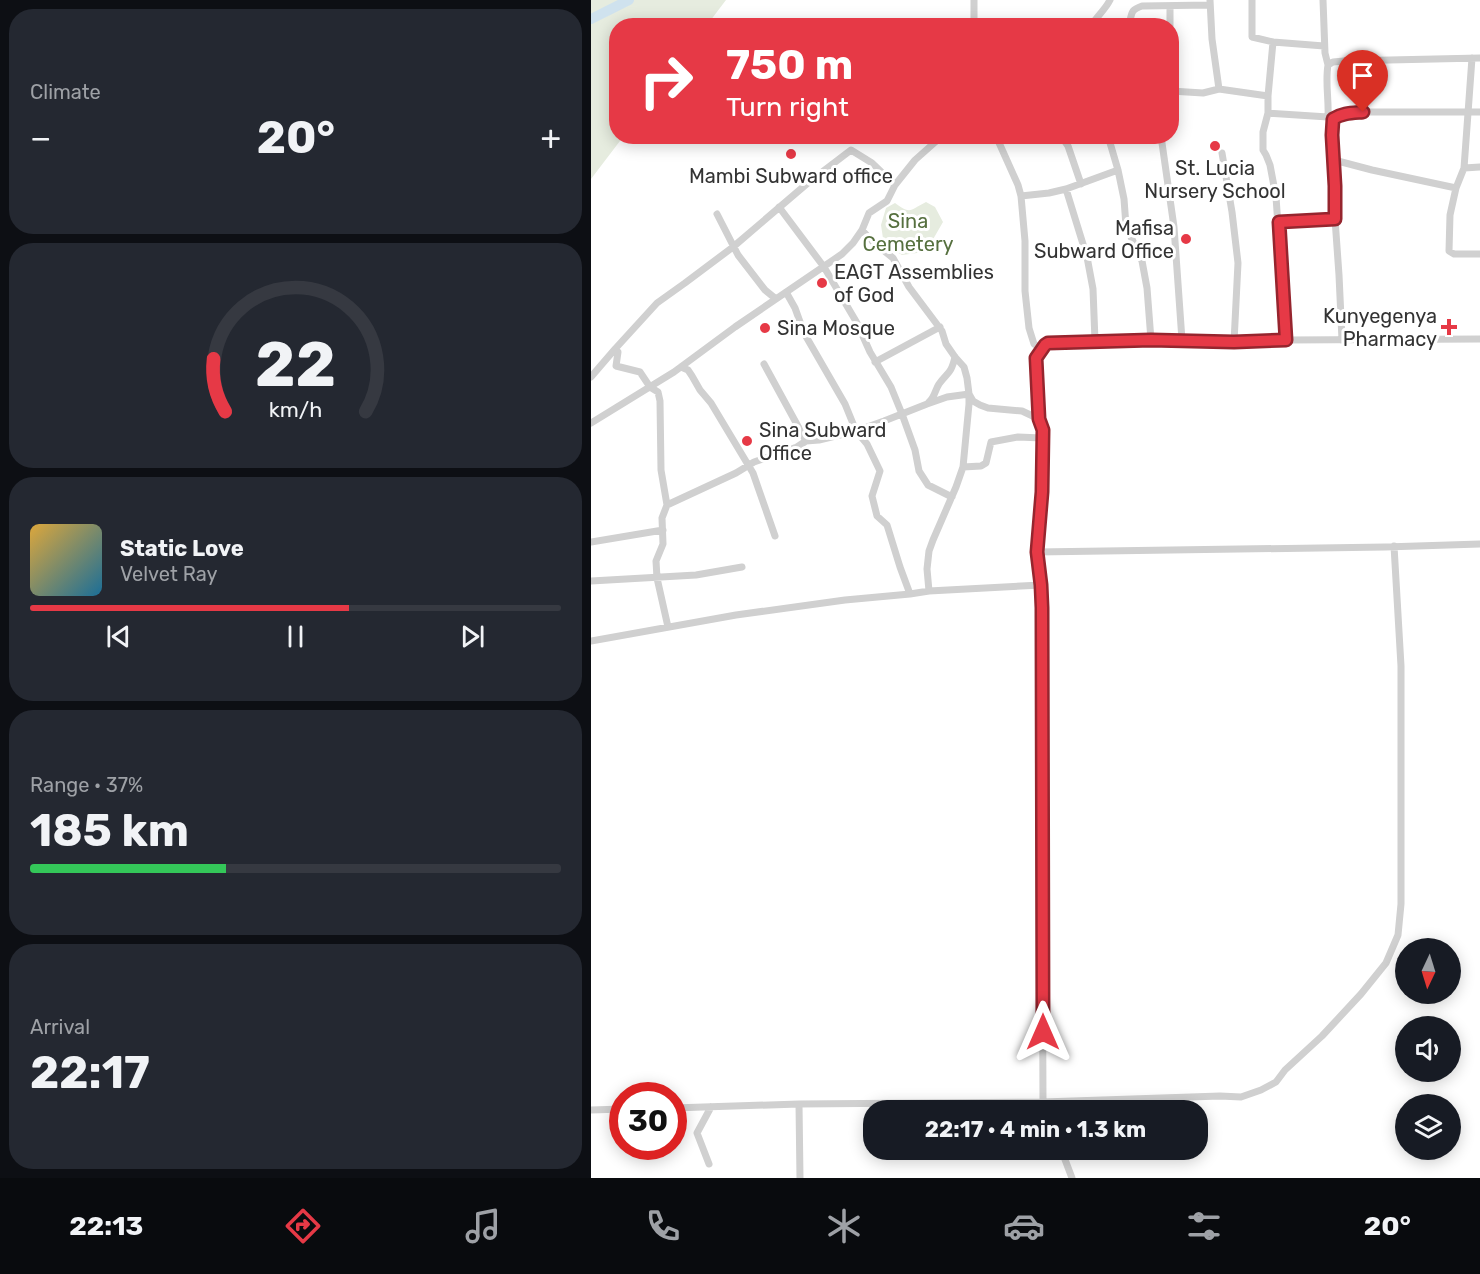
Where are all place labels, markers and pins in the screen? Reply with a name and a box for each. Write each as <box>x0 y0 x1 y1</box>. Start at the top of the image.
pin <box>1337 50 1388 112</box>
marker: St. Lucia Nursery School <box>1208 139 1222 153</box>
marker: Mambi Subward office <box>784 147 798 161</box>
place label: St. Lucia Nursery School <box>1144 156 1286 203</box>
place label: Mambi Subward office <box>689 164 893 188</box>
place label: Mafisa Subward Office <box>1034 216 1174 263</box>
marker: Mafisa Subward Office <box>1179 232 1193 246</box>
place label: EAGT Assemblies of God <box>834 260 994 307</box>
marker: EAGT Assemblies of God <box>815 276 829 290</box>
place label: Kunyegenya Pharmacy <box>1323 304 1437 351</box>
place label: Sina Mosque <box>777 316 895 340</box>
marker: Kunyegenya Pharmacy <box>1442 320 1456 334</box>
marker: Sina Mosque <box>758 321 772 335</box>
place label: Sina Subward Office <box>759 418 887 465</box>
marker: Sina Subward Office <box>740 434 754 448</box>

